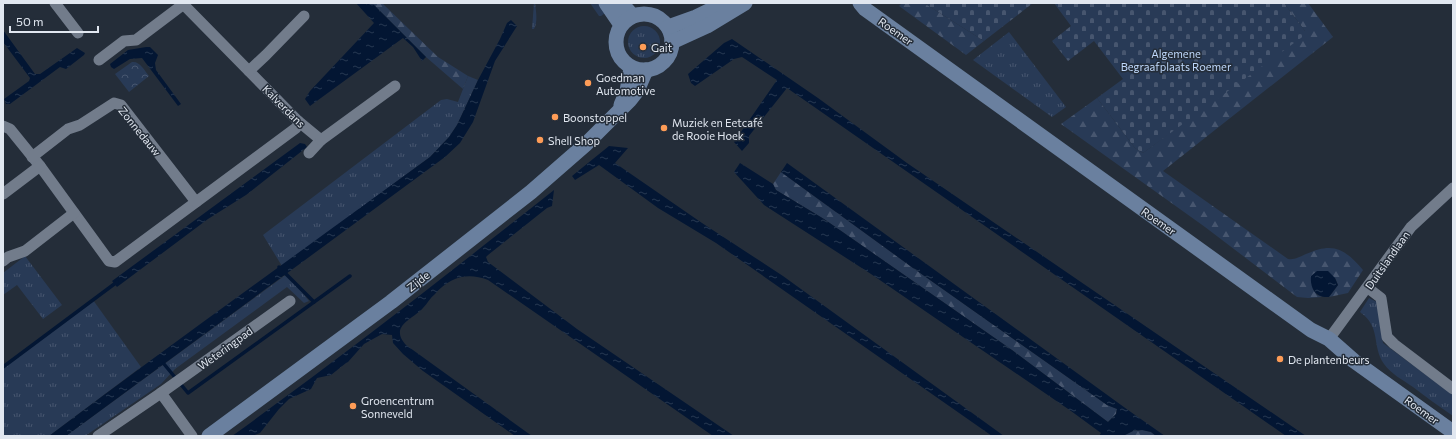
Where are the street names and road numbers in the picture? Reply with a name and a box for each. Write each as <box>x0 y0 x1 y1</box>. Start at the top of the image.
street label: Roemer <box>876 14 916 48</box>
street label: Kalverdans <box>260 82 308 130</box>
street label: Zonnedauw <box>116 104 164 158</box>
street label: Roemer <box>1139 204 1179 238</box>
street label: Duitslandlaan <box>1362 228 1412 292</box>
street label: Zijde <box>404 268 432 294</box>
street label: Weteringpad <box>195 324 255 372</box>
street label: Roemer <box>1402 393 1442 427</box>

